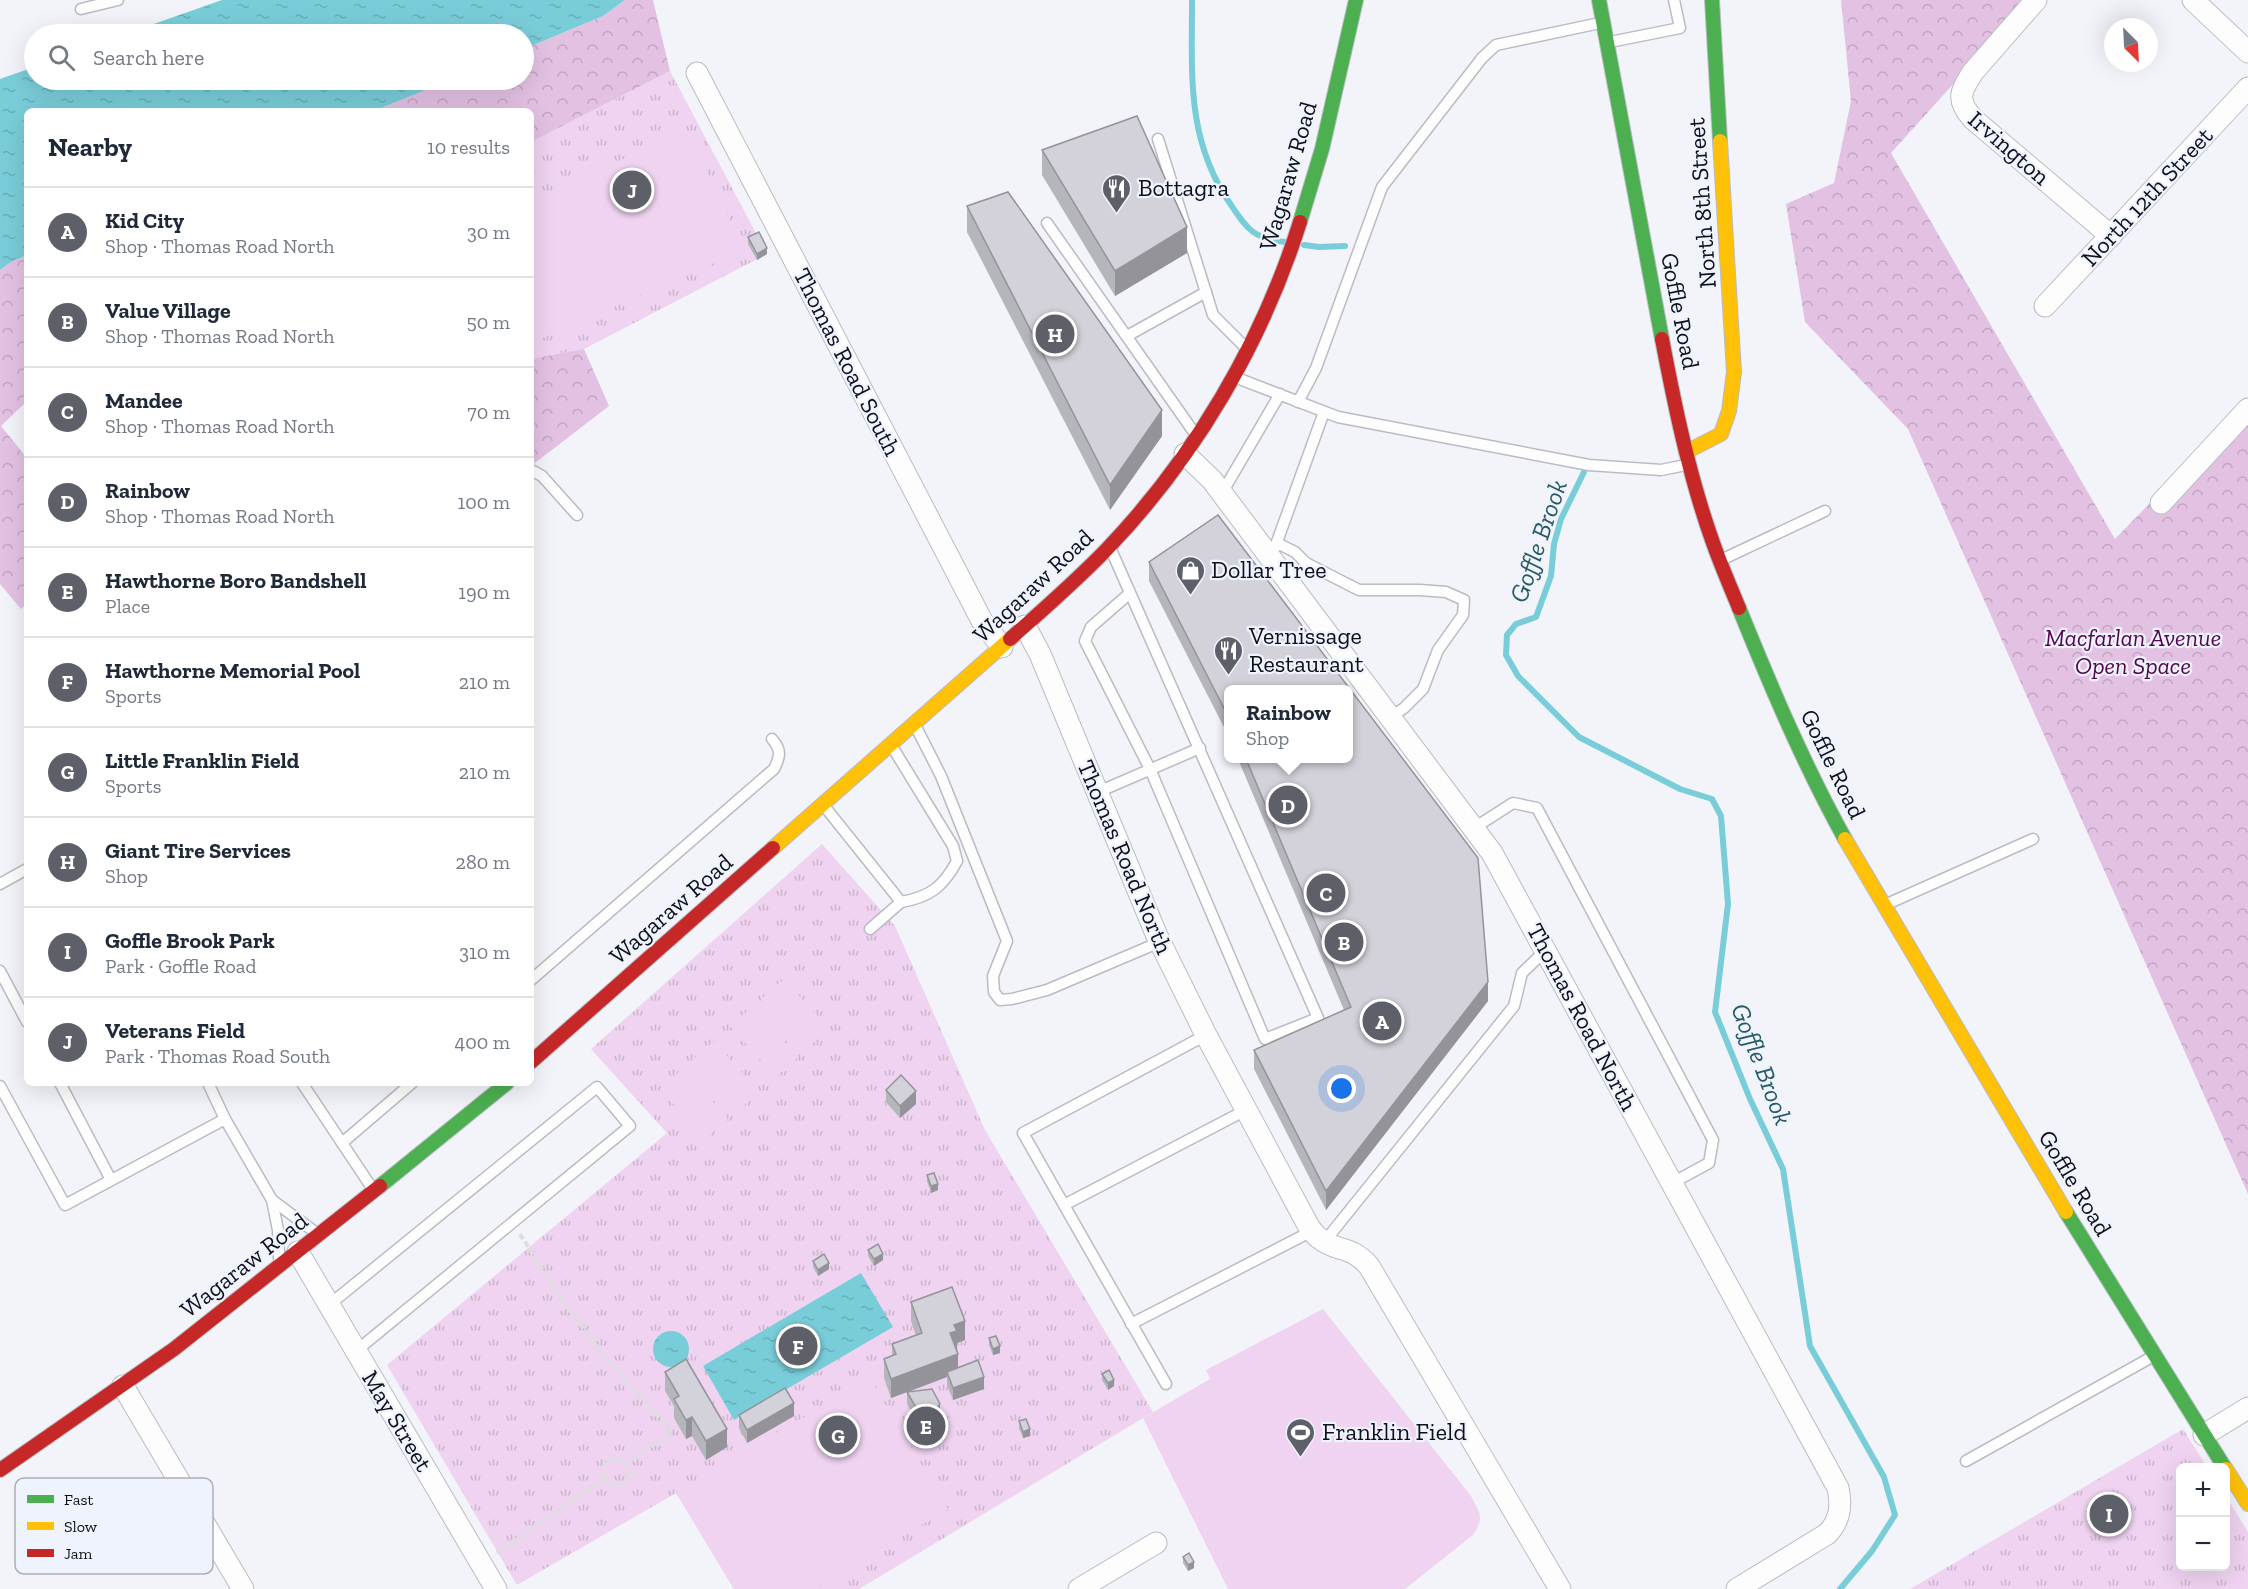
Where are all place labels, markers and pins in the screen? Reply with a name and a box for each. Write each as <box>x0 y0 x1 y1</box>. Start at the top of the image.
pin: J <box>612 168 652 213</box>
restaurant icon: Bottagra <box>1101 172 1133 214</box>
place label: Bottagra <box>1138 173 1229 202</box>
pin: H <box>1036 312 1074 356</box>
shop icon: Dollar Tree <box>1174 554 1206 596</box>
place label: Dollar Tree <box>1211 555 1326 584</box>
place label: Vernissage Restaurant <box>1248 621 1364 678</box>
restaurant icon: Vernissage Restaurant <box>1212 634 1244 676</box>
pin: D <box>1268 782 1308 828</box>
pin: C <box>1306 870 1346 916</box>
pin: B <box>1324 920 1364 964</box>
pin: A <box>1362 998 1402 1044</box>
pin: F <box>778 1324 818 1368</box>
pin: E <box>906 1404 946 1448</box>
pin: G <box>818 1412 858 1458</box>
sports icon: Franklin Field <box>1285 1416 1317 1458</box>
place label: Franklin Field <box>1322 1417 1467 1446</box>
pin: I <box>2090 1492 2128 1537</box>

